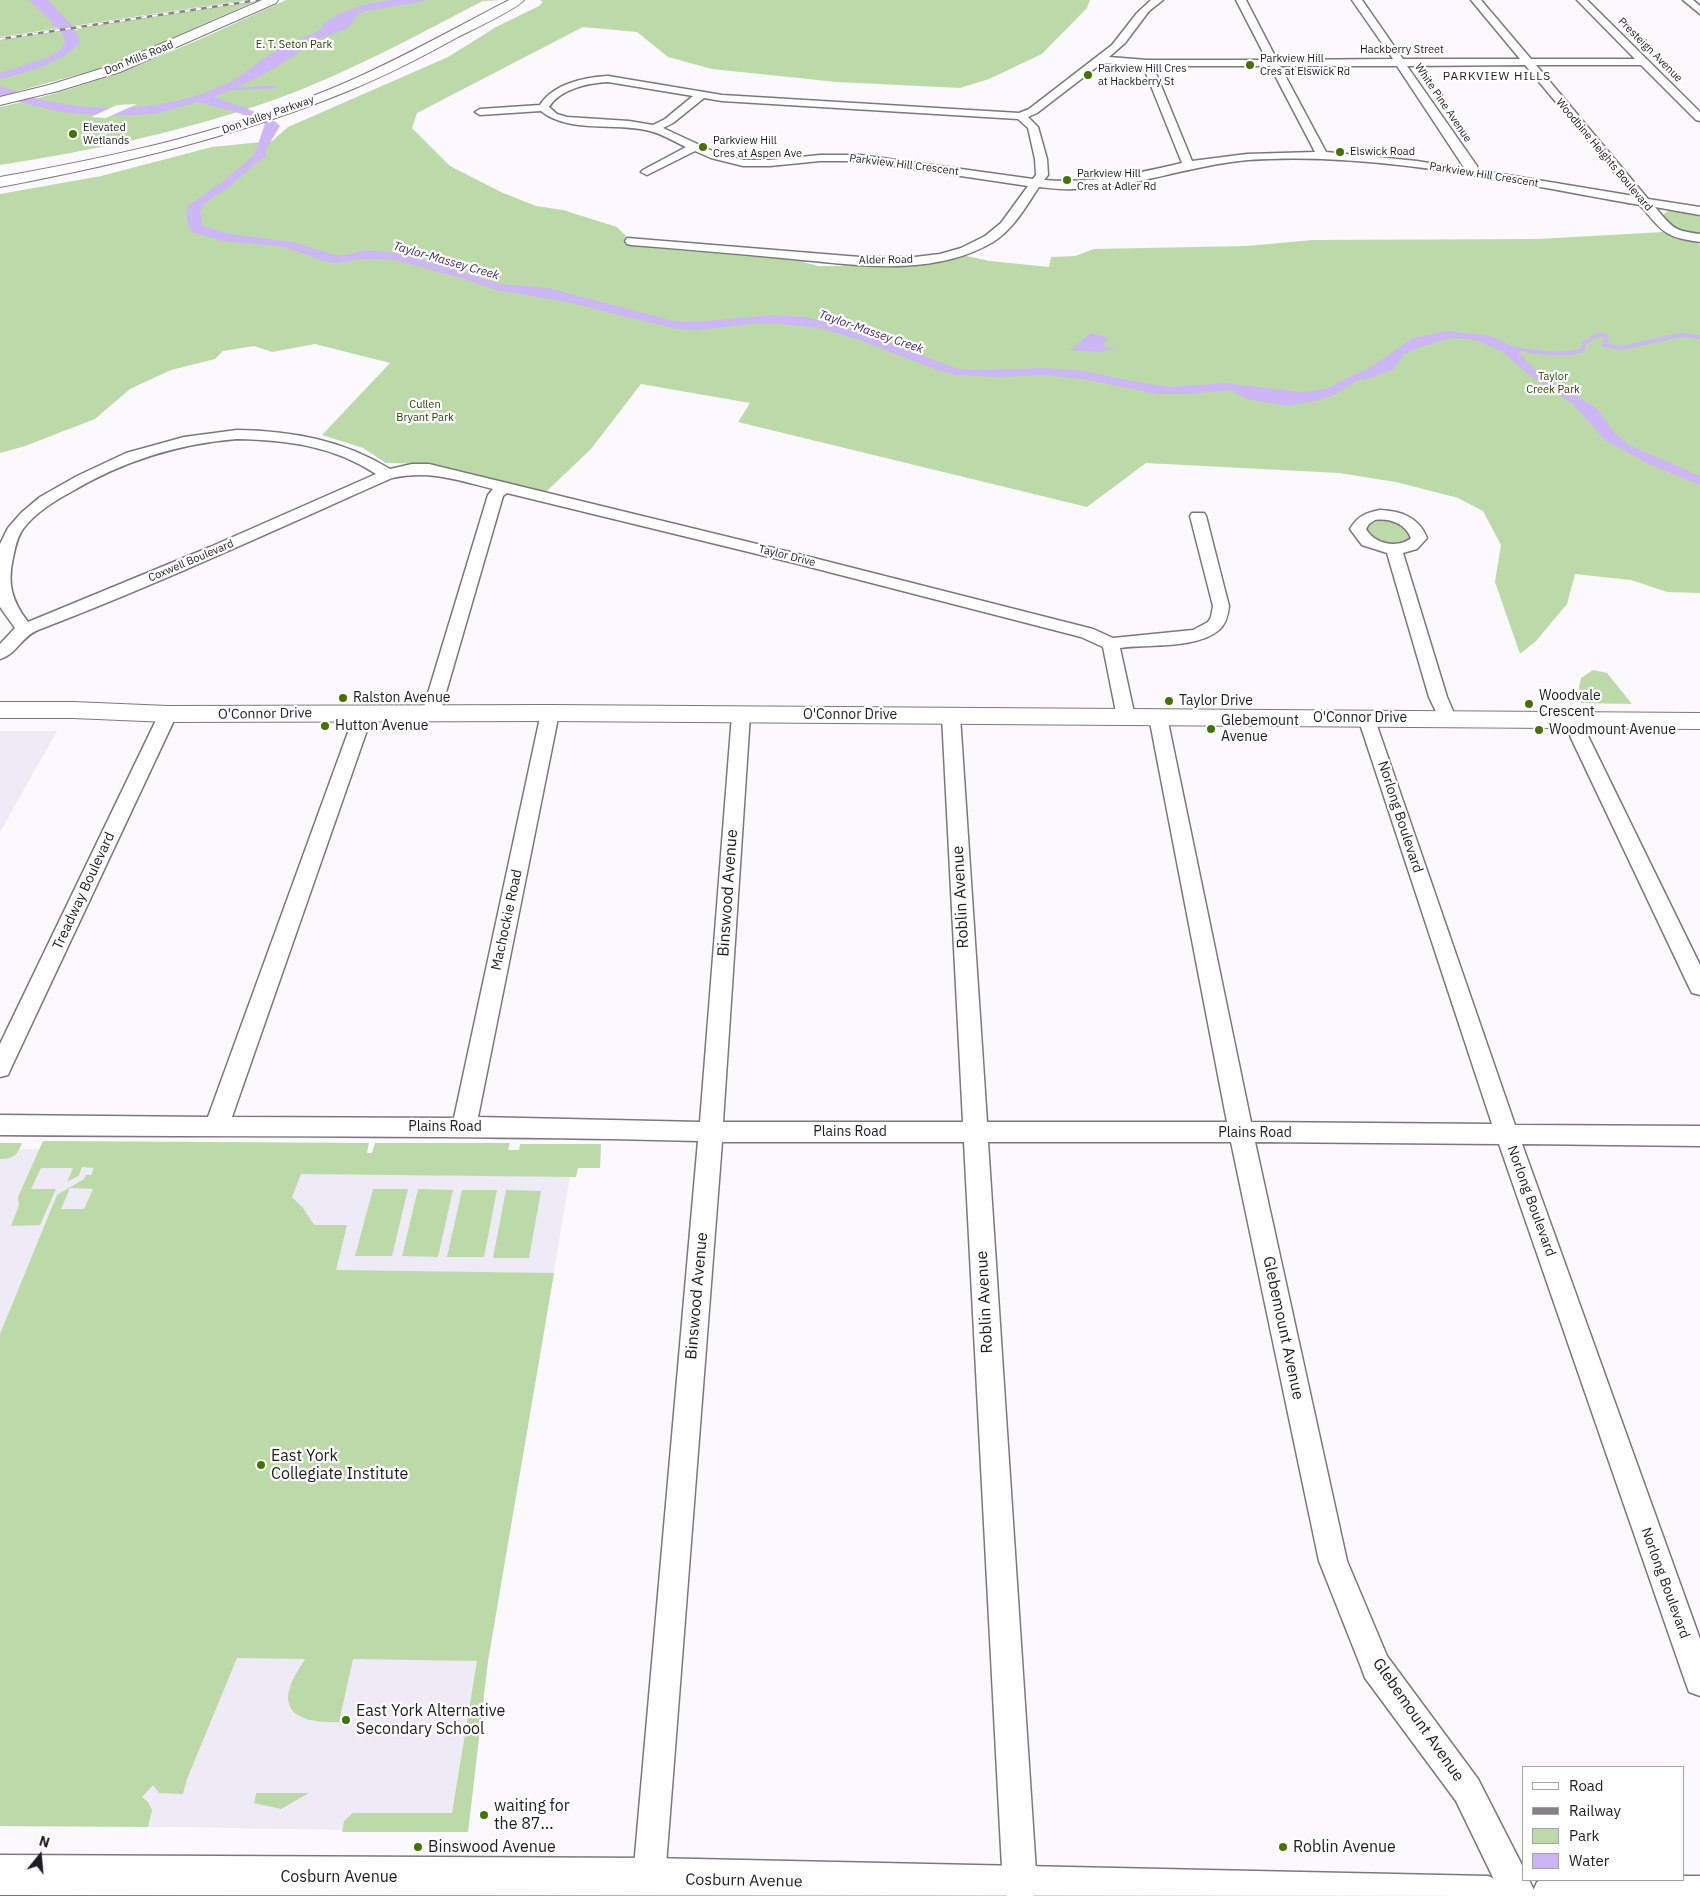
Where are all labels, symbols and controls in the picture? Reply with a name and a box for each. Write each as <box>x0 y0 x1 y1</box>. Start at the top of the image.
street label: Presteign Avenue <box>1615 15 1685 85</box>
street label: Don Mills Road <box>103 38 175 78</box>
park label: E. T. Seton Park <box>256 38 332 52</box>
street label: Hackberry Street <box>1360 43 1444 57</box>
place label: Parkview Hill Cres at Elswick Rd <box>1260 52 1350 78</box>
marker: Parkview Hill Cres at Elswick Rd <box>1244 59 1256 71</box>
street label: White Pine Avenue <box>1412 61 1474 145</box>
place label: Parkview Hill Cres at Hackberry St <box>1098 62 1187 88</box>
marker: Parkview Hill Cres at Hackberry St <box>1082 69 1094 81</box>
district label: PARKVIEW HILLS <box>1441 70 1553 84</box>
street label: Don Valley Parkway <box>220 93 316 137</box>
street label: Woodbine Heights Boulevard <box>1553 96 1655 214</box>
place label: Elevated Wetlands <box>83 121 129 147</box>
marker: Elevated Wetlands <box>67 128 79 140</box>
place label: Parkview Hill Cres at Aspen Ave <box>713 134 802 160</box>
marker: Parkview Hill Cres at Aspen Ave <box>697 141 709 153</box>
place label: Elswick Road <box>1350 145 1415 159</box>
marker: Elswick Road <box>1334 146 1346 158</box>
street label: Parkview Hill Crescent <box>849 152 959 178</box>
street label: Parkview Hill Crescent <box>1429 160 1539 190</box>
place label: Parkview Hill Cres at Adler Rd <box>1077 167 1156 193</box>
marker: Parkview Hill Cres at Adler Rd <box>1061 174 1073 186</box>
water label: Taylor-Massey Creek <box>391 239 501 283</box>
street label: Alder Road <box>859 253 913 267</box>
water label: Taylor-Massey Creek <box>817 307 925 357</box>
park label: Taylor Creek Park <box>1526 370 1580 396</box>
park label: Cullen Bryant Park <box>396 398 454 424</box>
street label: Coxwell Boulevard <box>146 537 236 585</box>
street label: Taylor Drive <box>757 543 817 569</box>
place label: Woodvale Crescent <box>1539 688 1601 720</box>
place label: Ralston Avenue <box>353 690 451 706</box>
marker: Ralston Avenue <box>337 692 349 704</box>
place label: Taylor Drive <box>1179 693 1253 709</box>
marker: Taylor Drive <box>1163 695 1175 707</box>
marker: Woodvale Crescent <box>1523 698 1535 710</box>
street label: O'Connor Drive <box>218 705 312 723</box>
street label: O'Connor Drive <box>803 707 897 723</box>
street label: O'Connor Drive <box>1313 710 1407 726</box>
place label: Glebemount Avenue <box>1221 713 1299 746</box>
place label: Hutton Avenue <box>335 718 428 734</box>
marker: Hutton Avenue <box>319 720 331 732</box>
place label: Woodmount Avenue <box>1549 722 1676 738</box>
marker: Glebemount Avenue <box>1205 723 1217 735</box>
marker: Woodmount Avenue <box>1533 724 1545 736</box>
street label: Norlong Boulevard <box>1374 759 1426 875</box>
street label: Binswood Avenue <box>714 829 742 957</box>
street label: Treadway Boulevard <box>49 830 119 952</box>
street label: Roblin Avenue <box>949 845 973 949</box>
street label: Machockie Road <box>488 868 526 972</box>
street label: Plains Road <box>408 1119 482 1135</box>
street label: Plains Road <box>813 1124 887 1140</box>
street label: Plains Road <box>1218 1125 1292 1141</box>
street label: Norlong Boulevard <box>1503 1143 1559 1259</box>
street label: Binswood Avenue <box>682 1232 712 1360</box>
street label: Roblin Avenue <box>973 1250 997 1354</box>
street label: Glebemount Avenue <box>1258 1254 1308 1402</box>
place label: East York Collegiate Institute <box>271 1446 408 1484</box>
marker: East York Collegiate Institute <box>255 1459 267 1471</box>
street label: Norlong Boulevard <box>1637 1525 1693 1641</box>
street label: Glebemount Avenue <box>1368 1655 1468 1785</box>
place label: East York Alternative Secondary School <box>356 1701 505 1739</box>
marker: East York Alternative Secondary School <box>340 1714 352 1726</box>
legend <box>1522 1766 1685 1881</box>
text: Road <box>1569 1776 1604 1795</box>
place label: waiting for the 87... <box>494 1796 570 1834</box>
text: Railway <box>1569 1801 1621 1820</box>
marker: waiting for the 87... <box>478 1809 490 1821</box>
text: Park <box>1569 1826 1599 1845</box>
north arrow <box>15 1831 65 1881</box>
text: N <box>37 1832 52 1852</box>
place label: Binswood Avenue <box>428 1837 556 1857</box>
place label: Roblin Avenue <box>1293 1837 1396 1857</box>
marker: Binswood Avenue <box>412 1841 424 1853</box>
marker: Roblin Avenue <box>1277 1841 1289 1853</box>
text: Water <box>1569 1851 1609 1870</box>
street label: Cosburn Avenue <box>280 1867 398 1887</box>
street label: Cosburn Avenue <box>685 1870 803 1892</box>

